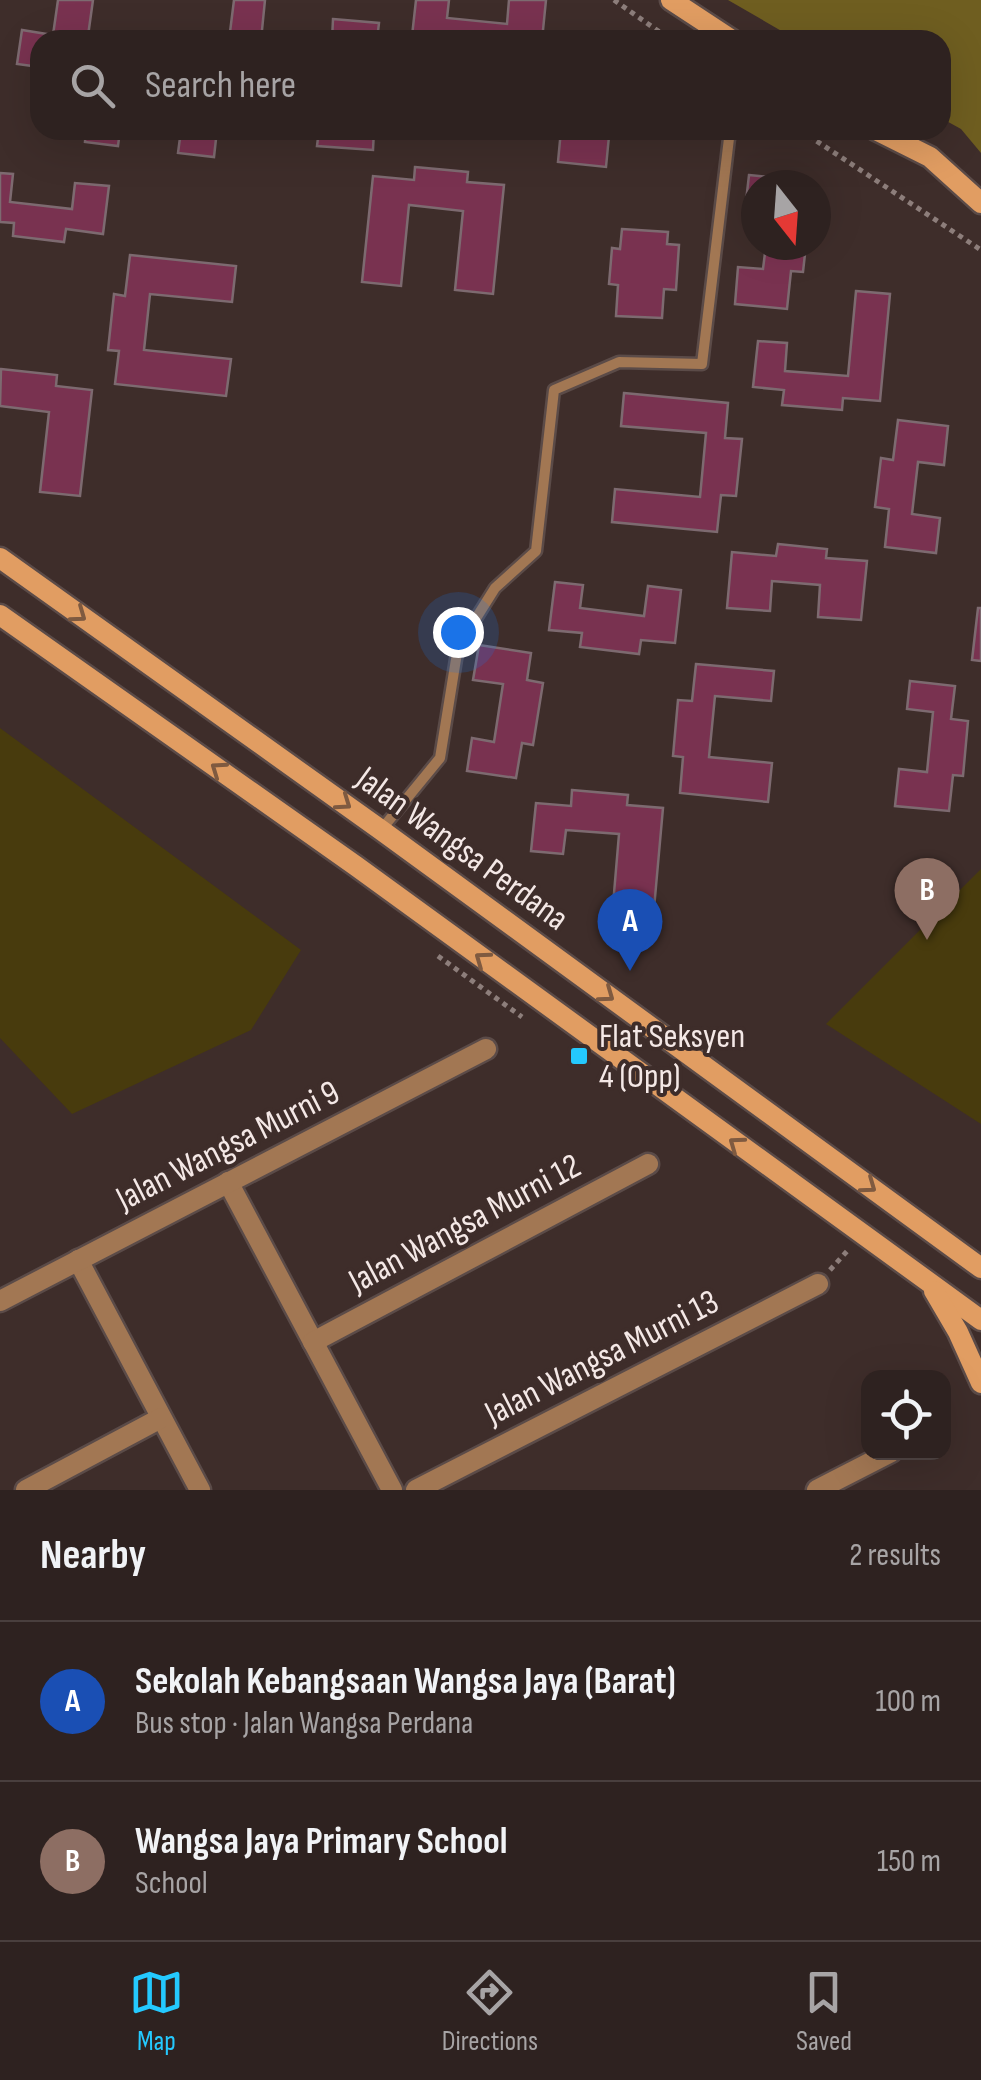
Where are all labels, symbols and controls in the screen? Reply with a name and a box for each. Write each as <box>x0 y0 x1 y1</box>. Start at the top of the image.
search box <box>30 30 951 140</box>
icon: search <box>65 58 120 113</box>
text: Search here <box>145 63 296 108</box>
north arrow <box>741 170 831 260</box>
one-way arrow <box>68 602 87 621</box>
your location <box>433 607 484 658</box>
street label: Jalan Wangsa Perdana <box>347 757 576 940</box>
one-way arrow <box>211 763 230 781</box>
one-way arrow <box>333 791 351 809</box>
pin: B <box>894 858 960 940</box>
pin: A <box>598 888 662 971</box>
one-way arrow <box>475 952 494 971</box>
one-way arrow <box>595 982 614 1001</box>
place label: Flat Seksyen 4 (Opp) <box>599 1015 745 1098</box>
marker: Flat Seksyen 4 (Opp) <box>568 1045 590 1067</box>
street label: Jalan Wangsa Murni 9 <box>108 1071 347 1221</box>
one-way arrow <box>729 1138 748 1156</box>
street label: Jalan Wangsa Murni 12 <box>341 1145 588 1304</box>
one-way arrow <box>858 1174 876 1192</box>
street label: Jalan Wangsa Murni 13 <box>477 1281 726 1436</box>
map controls <box>861 1370 951 1460</box>
button: locate <box>861 1370 951 1460</box>
text: Nearby <box>40 1530 146 1581</box>
text: 2 results <box>849 1536 941 1575</box>
text: Sekolah Kebangsaan Wangsa Jaya (Barat) <box>135 1659 676 1704</box>
text: A <box>65 1682 80 1721</box>
text: 100 m <box>876 1682 941 1721</box>
text: Bus stop · Jalan Wangsa Perdana <box>135 1704 473 1743</box>
text: Wangsa Jaya Primary School <box>135 1819 508 1864</box>
text: B <box>65 1842 80 1881</box>
text: 150 m <box>877 1842 941 1881</box>
text: School <box>135 1864 208 1903</box>
tab: Map <box>129 1965 184 2058</box>
tab: Directions <box>442 1965 538 2058</box>
tab: Saved <box>796 1965 852 2058</box>

